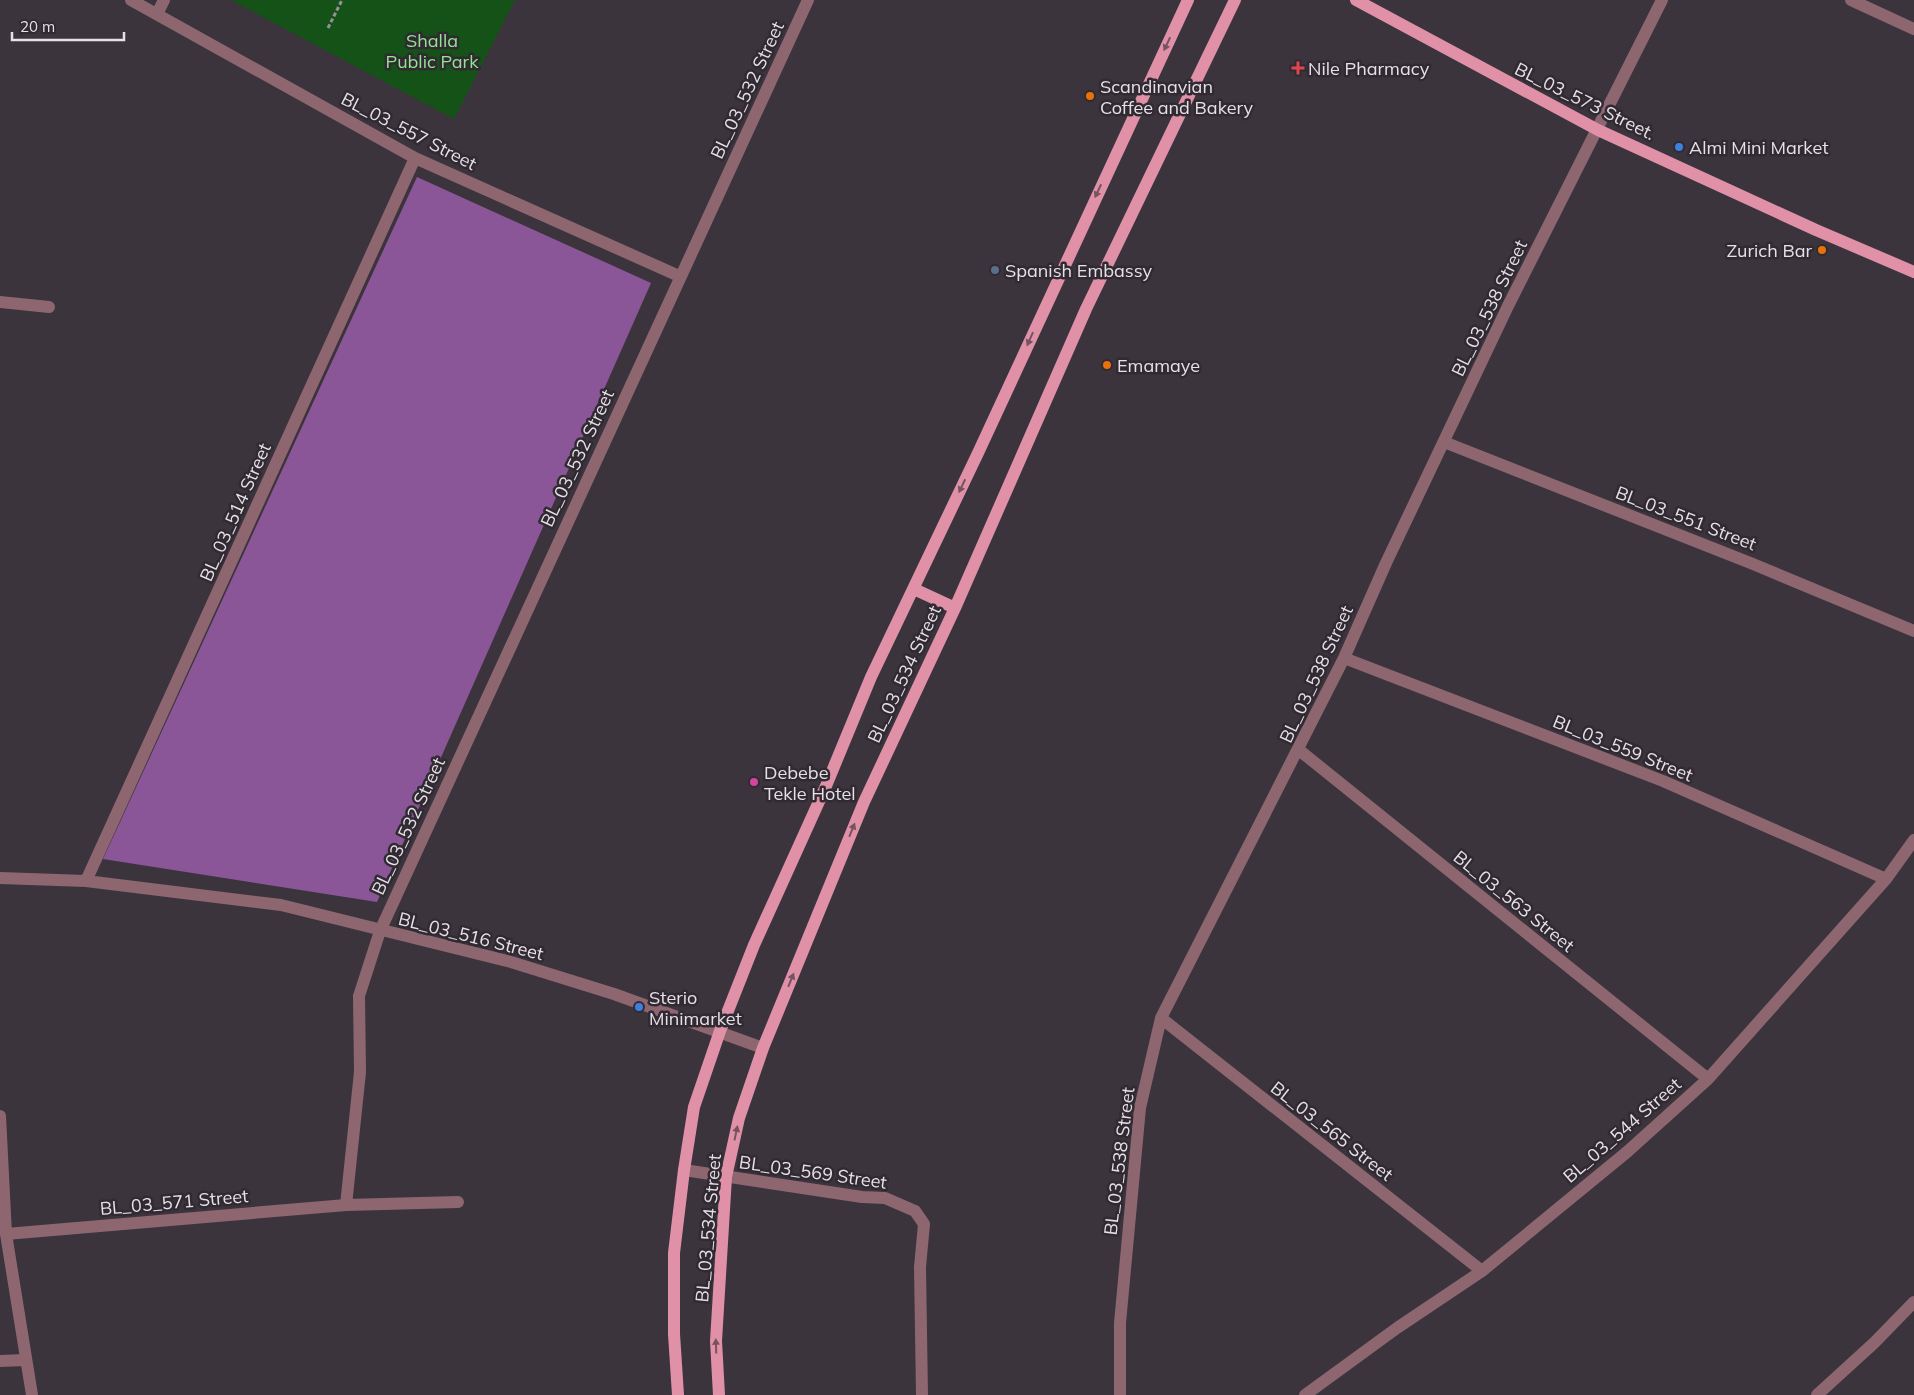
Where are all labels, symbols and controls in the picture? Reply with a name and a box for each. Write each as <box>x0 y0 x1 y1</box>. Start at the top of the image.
scale bar <box>12 10 125 42</box>
text: 20 m <box>20 17 55 36</box>
street label: BL_03_532 Street <box>705 18 789 162</box>
park label: Shalla Public Park <box>386 29 479 73</box>
one-way arrow <box>1163 37 1171 51</box>
place label: Nile Pharmacy <box>1308 57 1430 80</box>
street label: BL_03_573 Street. <box>1511 57 1659 145</box>
marker: Nile Pharmacy <box>1292 62 1304 74</box>
place label: Scandinavian Coffee and Bakery <box>1100 75 1254 119</box>
street label: BL_03_557 Street <box>337 87 481 175</box>
marker: Scandinavian Coffee and Bakery <box>1084 90 1096 102</box>
place label: Almi Mini Market <box>1689 136 1828 159</box>
marker: Almi Mini Market <box>1673 141 1685 153</box>
one-way arrow <box>1094 184 1102 198</box>
street label: BL_03_538 Street <box>1446 236 1532 380</box>
place label: Zurich Bar <box>1727 239 1812 262</box>
marker: Zurich Bar <box>1816 244 1828 256</box>
place label: Spanish Embassy <box>1005 259 1152 282</box>
marker: Spanish Embassy <box>989 264 1001 276</box>
one-way arrow <box>1025 332 1033 346</box>
place label: Emamaye <box>1117 354 1200 377</box>
marker: Emamaye <box>1101 359 1113 371</box>
street label: BL_03_532 Street <box>535 386 619 530</box>
street label: BL_03_514 Street <box>194 439 276 585</box>
one-way arrow <box>958 479 967 494</box>
street label: BL_03_551 Street <box>1612 481 1760 555</box>
street label: BL_03_534 Street <box>862 602 946 746</box>
street label: BL_03_538 Street <box>1274 602 1358 746</box>
street label: BL_03_559 Street <box>1550 709 1696 787</box>
street label: BL_03_532 Street <box>366 754 450 898</box>
place label: Debebe Tekle Hotel <box>764 761 856 805</box>
marker: Debebe Tekle Hotel <box>748 776 760 788</box>
one-way arrow <box>849 822 857 837</box>
street label: BL_03_563 Street <box>1449 845 1579 957</box>
street label: BL_03_516 Street <box>396 907 546 965</box>
one-way arrow <box>787 973 795 987</box>
place label: Sterio Minimarket <box>649 986 742 1030</box>
marker: Sterio Minimarket <box>633 1001 645 1013</box>
street label: BL_03_544 Street <box>1558 1072 1686 1188</box>
street label: BL_03_565 Street <box>1266 1076 1398 1186</box>
street label: BL_03_538 Street <box>1099 1086 1139 1236</box>
one-way arrow <box>732 1124 740 1140</box>
street label: BL_03_569 Street <box>738 1150 888 1194</box>
street label: BL_03_534 Street <box>690 1153 726 1303</box>
street label: BL_03_571 Street <box>99 1184 249 1220</box>
one-way arrow <box>712 1338 720 1354</box>

